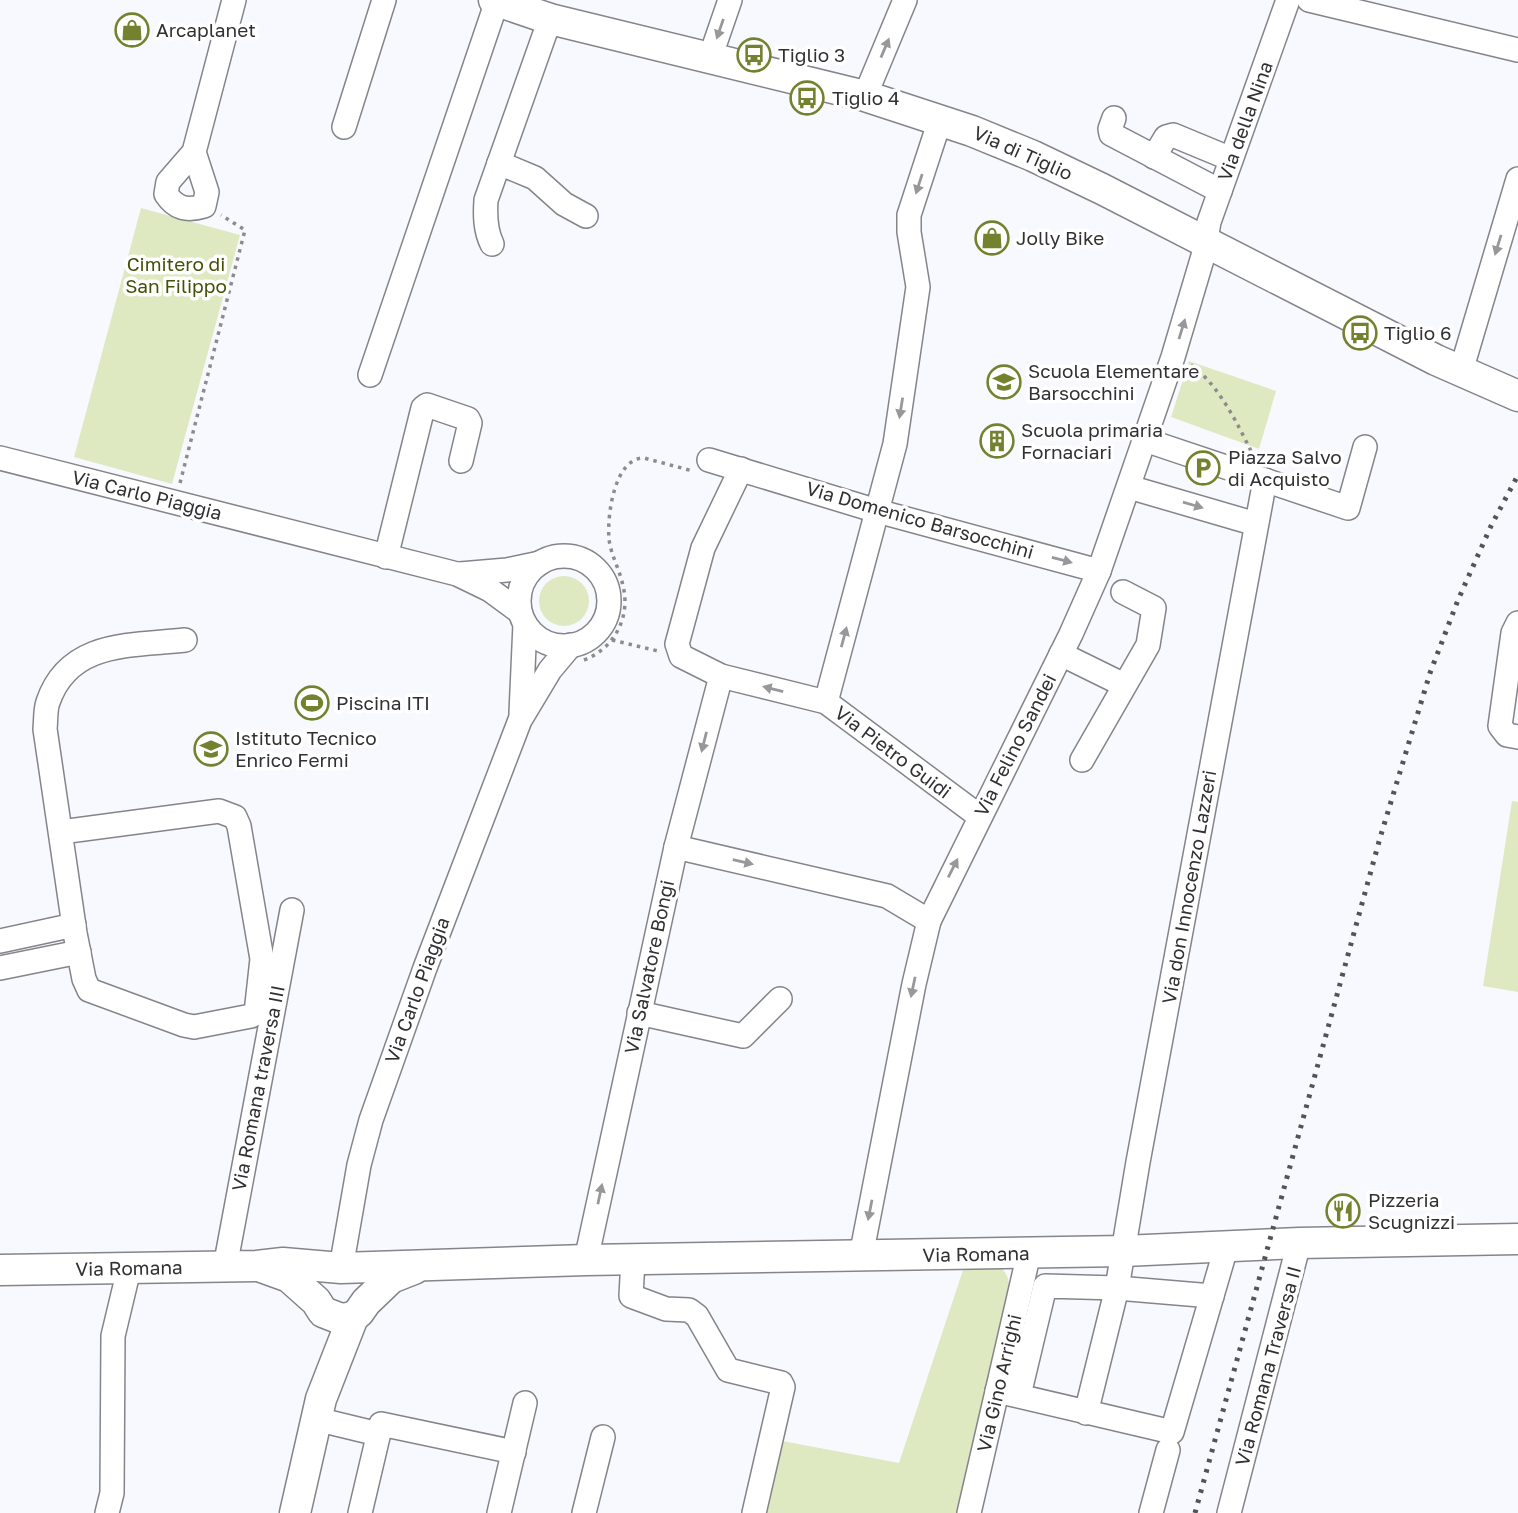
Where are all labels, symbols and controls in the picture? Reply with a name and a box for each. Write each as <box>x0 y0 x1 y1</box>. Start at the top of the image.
shop icon: Arcaplanet <box>113 11 151 49</box>
place label: Arcaplanet <box>156 18 256 41</box>
one-way arrow <box>714 18 725 39</box>
bus stop icon: Tiglio 3 <box>735 36 773 74</box>
one-way arrow <box>879 37 890 58</box>
place label: Tiglio 3 <box>778 43 845 66</box>
street label: Via della Nina <box>1212 58 1277 184</box>
bus stop icon: Tiglio 4 <box>788 79 826 117</box>
place label: Tiglio 4 <box>832 86 899 109</box>
street label: Via di Tiglio <box>970 120 1076 185</box>
one-way arrow <box>913 174 923 195</box>
shop icon: Jolly Bike <box>973 219 1011 257</box>
place label: Jolly Bike <box>1016 226 1104 249</box>
one-way arrow <box>1493 234 1503 255</box>
park label: Cimitero di San Filippo <box>125 252 227 297</box>
bus stop icon: Tiglio 6 <box>1341 314 1379 352</box>
one-way arrow <box>1177 318 1187 339</box>
place label: Tiglio 6 <box>1384 321 1451 344</box>
place label: Scuola Elementare Barsocchini <box>1028 359 1199 404</box>
school or university icon: Scuola Elementare Barsocchini <box>985 363 1023 401</box>
one-way arrow <box>895 397 906 419</box>
place label: Scuola primaria Fornaciari <box>1021 418 1163 463</box>
building icon: Scuola primaria Fornaciari <box>978 422 1016 460</box>
place label: Piazza Salvo di Acquisto <box>1228 445 1342 490</box>
parking icon: Piazza Salvo di Acquisto <box>1184 449 1222 487</box>
street label: Via Carlo Piaggia <box>70 465 225 524</box>
street label: Via Domenico Barsocchini <box>804 476 1037 563</box>
one-way arrow <box>1182 501 1203 511</box>
one-way arrow <box>1051 556 1072 566</box>
one-way arrow <box>839 626 849 647</box>
street label: Via Felino Sandei <box>969 670 1060 820</box>
one-way arrow <box>762 683 784 694</box>
sports icon: Piscina ITI <box>293 684 331 722</box>
place label: Piscina ITI <box>336 691 430 714</box>
street label: Via Pietro Guidi <box>831 700 956 803</box>
place label: Istituto Tecnico Enrico Fermi <box>235 726 377 771</box>
school or university icon: Istituto Tecnico Enrico Fermi <box>192 730 230 768</box>
one-way arrow <box>698 732 709 754</box>
street label: Via don Innocenzo Lazzeri <box>1157 768 1220 1006</box>
one-way arrow <box>732 857 754 868</box>
one-way arrow <box>948 858 959 878</box>
street label: Via Salvatore Bongi <box>619 878 678 1056</box>
street label: Via Carlo Piaggia <box>379 914 454 1066</box>
one-way arrow <box>908 976 919 998</box>
street label: Via Romana traversa III <box>226 983 289 1193</box>
one-way arrow <box>595 1183 606 1205</box>
place label: Pizzeria Scugnizzi <box>1368 1188 1455 1233</box>
restaurant icon: Pizzeria Scugnizzi <box>1324 1192 1362 1230</box>
one-way arrow <box>864 1199 875 1221</box>
street label: Via Romana <box>922 1241 1030 1266</box>
street label: Via Romana <box>75 1255 183 1280</box>
street label: Via Romana Traversa II <box>1230 1263 1305 1468</box>
street label: Via Gino Arrighi <box>971 1312 1026 1454</box>

